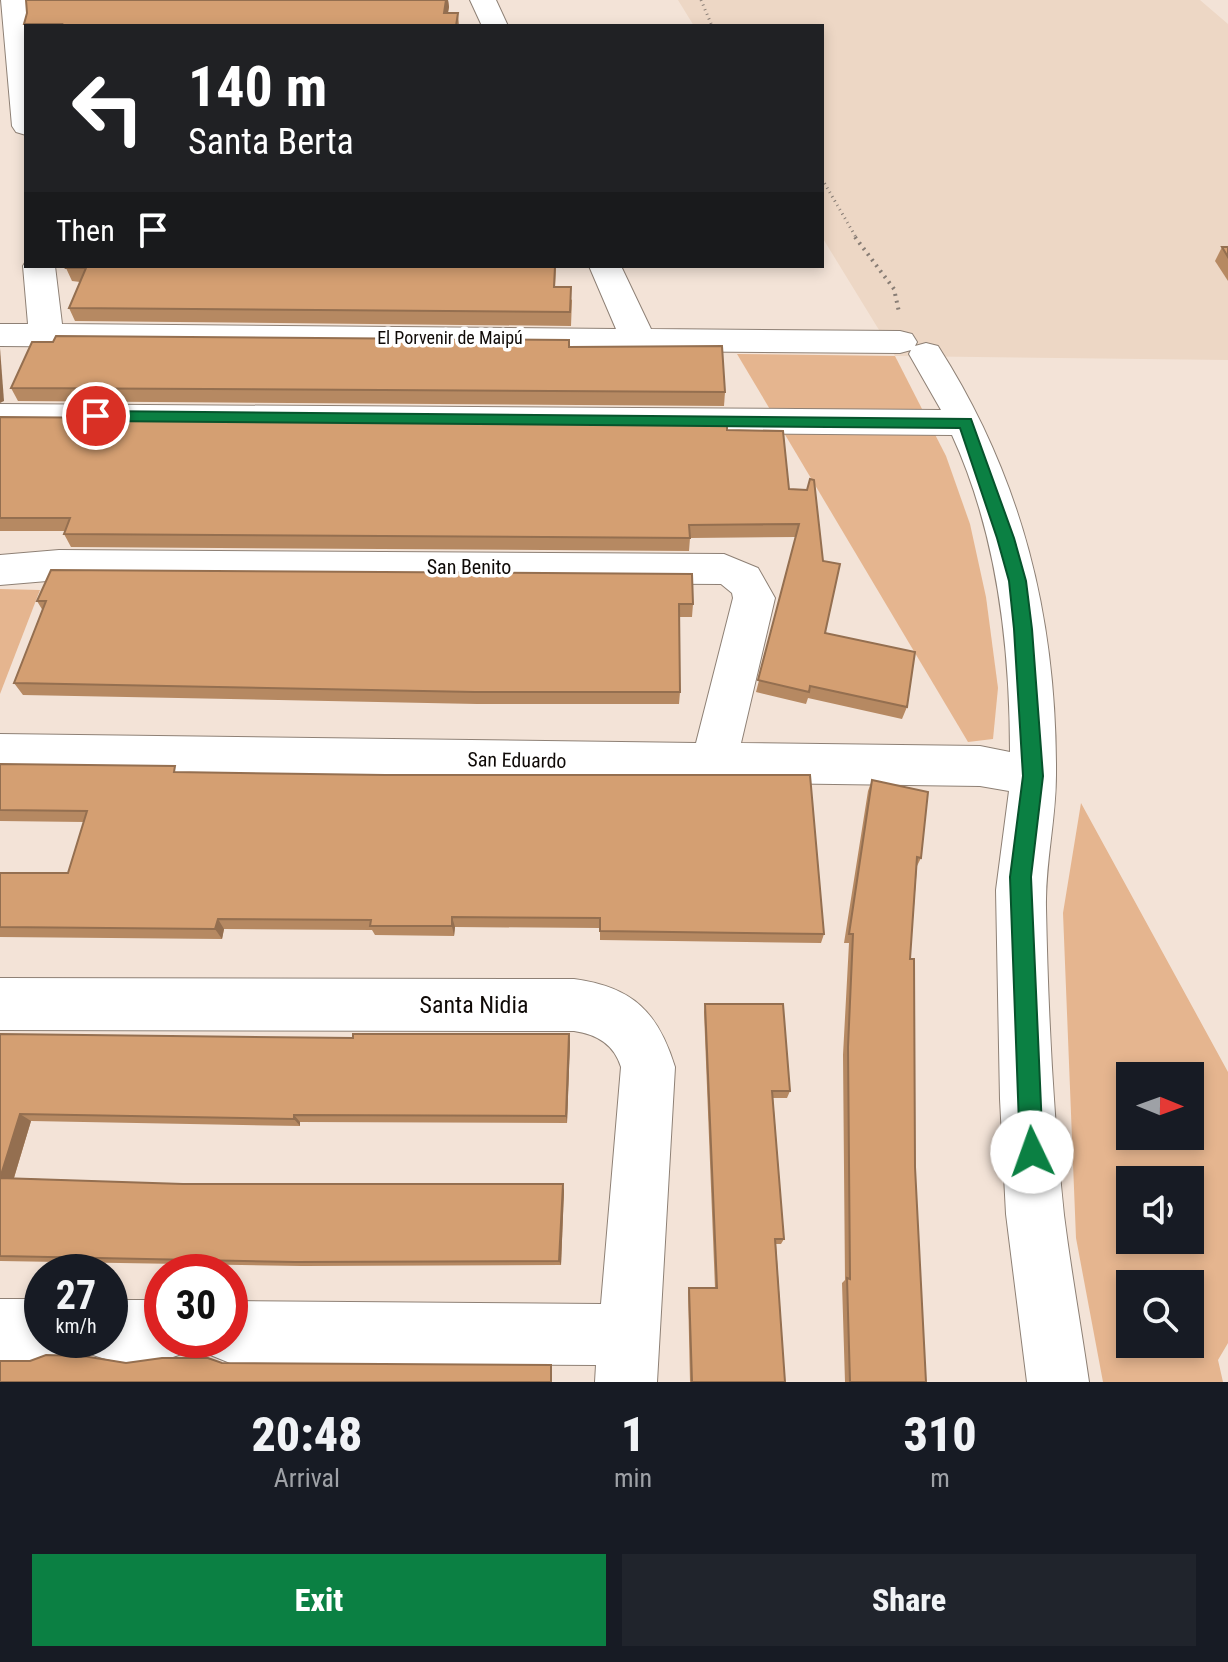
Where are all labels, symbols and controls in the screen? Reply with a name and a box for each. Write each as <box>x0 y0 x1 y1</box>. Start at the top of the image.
text: 140 m <box>188 54 327 120</box>
icon: left <box>56 56 160 160</box>
text: Santa Berta <box>188 121 354 163</box>
icon: arrive <box>131 208 175 252</box>
text: Then <box>56 213 115 248</box>
street label: El Porvenir de Maipú <box>377 327 523 348</box>
pin <box>62 382 130 450</box>
icon: arrive <box>74 394 118 438</box>
street label: San Benito <box>427 555 511 579</box>
street label: San Eduardo <box>467 747 567 773</box>
street label: Santa Nidia <box>420 991 528 1019</box>
north arrow <box>1116 1062 1204 1150</box>
map controls <box>1116 1062 1204 1358</box>
position arrow <box>990 1110 1074 1194</box>
button: sound <box>1116 1166 1204 1254</box>
speed limit sign: 30 <box>144 1254 248 1358</box>
button: search <box>1116 1270 1204 1358</box>
text: 27 <box>56 1272 96 1319</box>
text: km/h <box>55 1314 97 1338</box>
text: 20:48 <box>251 1406 363 1463</box>
text: 1 <box>621 1406 645 1463</box>
text: 310 <box>903 1406 977 1463</box>
text: Arrival <box>274 1463 340 1493</box>
text: min <box>614 1463 652 1493</box>
text: m <box>930 1463 950 1493</box>
button: Exit <box>32 1554 606 1646</box>
button: Share <box>622 1554 1196 1646</box>

